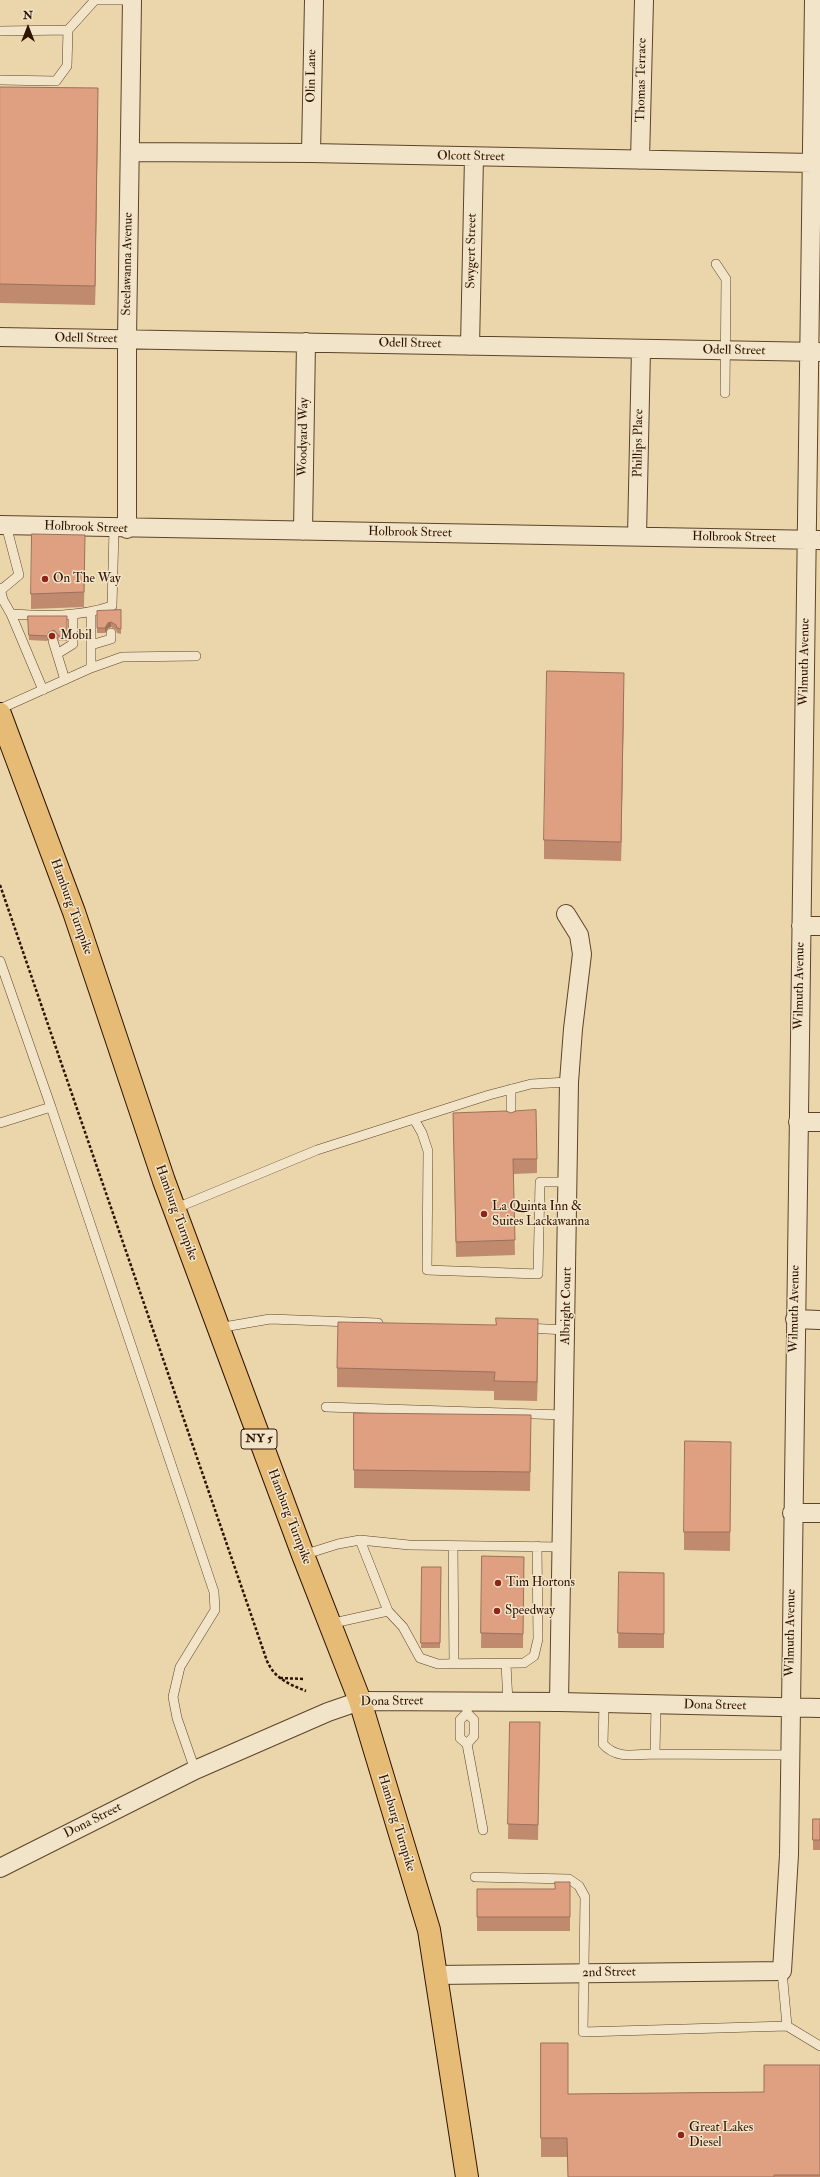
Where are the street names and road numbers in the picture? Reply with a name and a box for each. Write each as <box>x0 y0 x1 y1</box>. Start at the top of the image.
street label: Thomas Terrace <box>633 38 651 122</box>
street label: Olin Lane <box>304 49 320 103</box>
street label: Olcott Street <box>437 149 505 165</box>
street label: Steelawanna Avenue <box>119 212 137 316</box>
street label: Swygert Street <box>464 213 480 289</box>
street label: Odell Street <box>54 331 118 347</box>
street label: Odell Street <box>378 336 442 352</box>
street label: Odell Street <box>702 343 766 359</box>
street label: Woodyard Way <box>296 397 312 477</box>
street label: Phillips Place <box>631 409 647 477</box>
street label: Holbrook Street <box>44 519 128 537</box>
street label: Holbrook Street <box>368 524 452 542</box>
street label: Holbrook Street <box>692 529 776 547</box>
street label: Wilmuth Avenue <box>796 618 814 706</box>
street label: Hamburg Turnpike <box>46 857 96 957</box>
street label: Wilmuth Avenue <box>791 942 809 1030</box>
street label: Hamburg Turnpike <box>151 1163 201 1263</box>
street label: Wilmuth Avenue <box>786 1265 804 1353</box>
street label: Albright Court <box>559 1267 575 1345</box>
road number: NY 5 <box>241 1429 277 1449</box>
street label: Hamburg Turnpike <box>264 1467 314 1567</box>
street label: Wilmuth Avenue <box>782 1589 800 1677</box>
street label: Dona Street <box>360 1694 424 1710</box>
street label: Dona Street <box>683 1698 747 1714</box>
street label: Hamburg Turnpike <box>374 1772 418 1874</box>
street label: Dona Street <box>61 1800 125 1842</box>
street label: 2nd Street <box>582 1965 636 1981</box>

